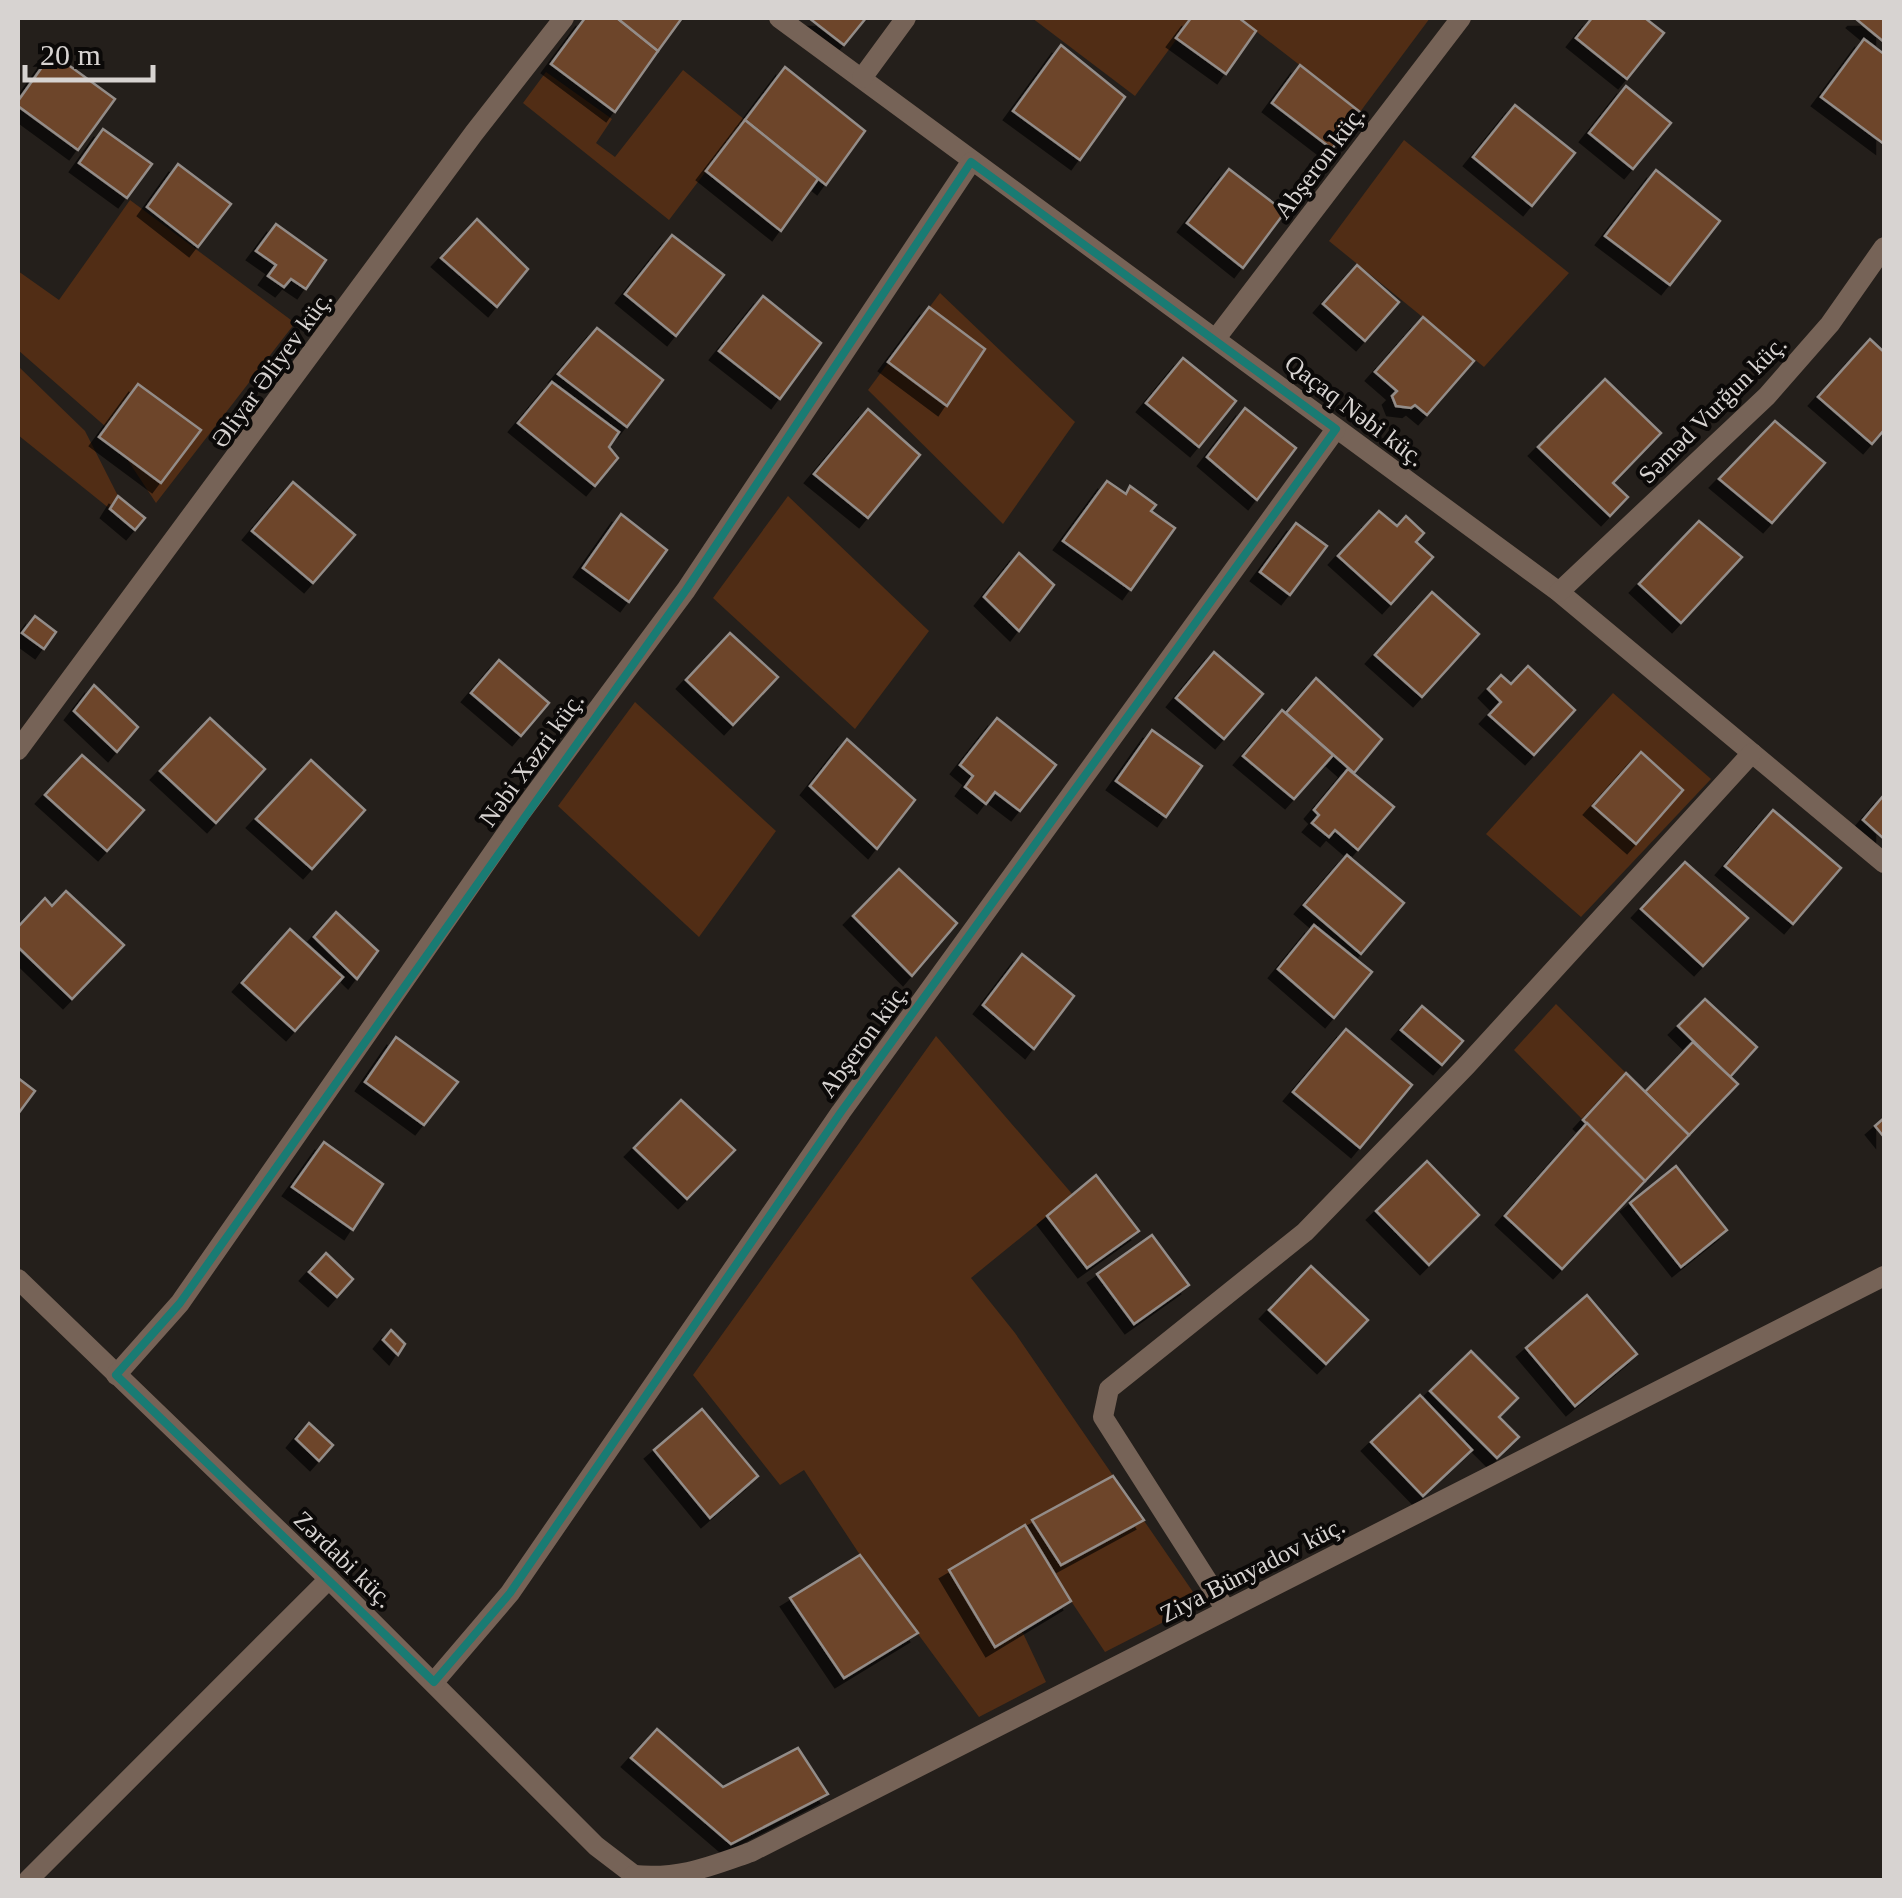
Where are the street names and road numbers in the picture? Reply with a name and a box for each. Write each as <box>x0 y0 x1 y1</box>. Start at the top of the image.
street label: Abşeron küç. <box>1269 101 1370 224</box>
street label: Əliyar Əliyev küç. <box>206 286 337 453</box>
street label: Səməd Vurğun küç. <box>1633 330 1792 489</box>
street label: Qaçaq Nəbi küç. <box>1280 349 1430 472</box>
street label: Nəbi Xəzri küç. <box>474 687 589 832</box>
street label: Abşeron küç. <box>813 978 914 1102</box>
street label: Zərdabi küç. <box>289 1506 398 1613</box>
street label: Ziya Bünyadov küç. <box>1155 1511 1349 1628</box>

